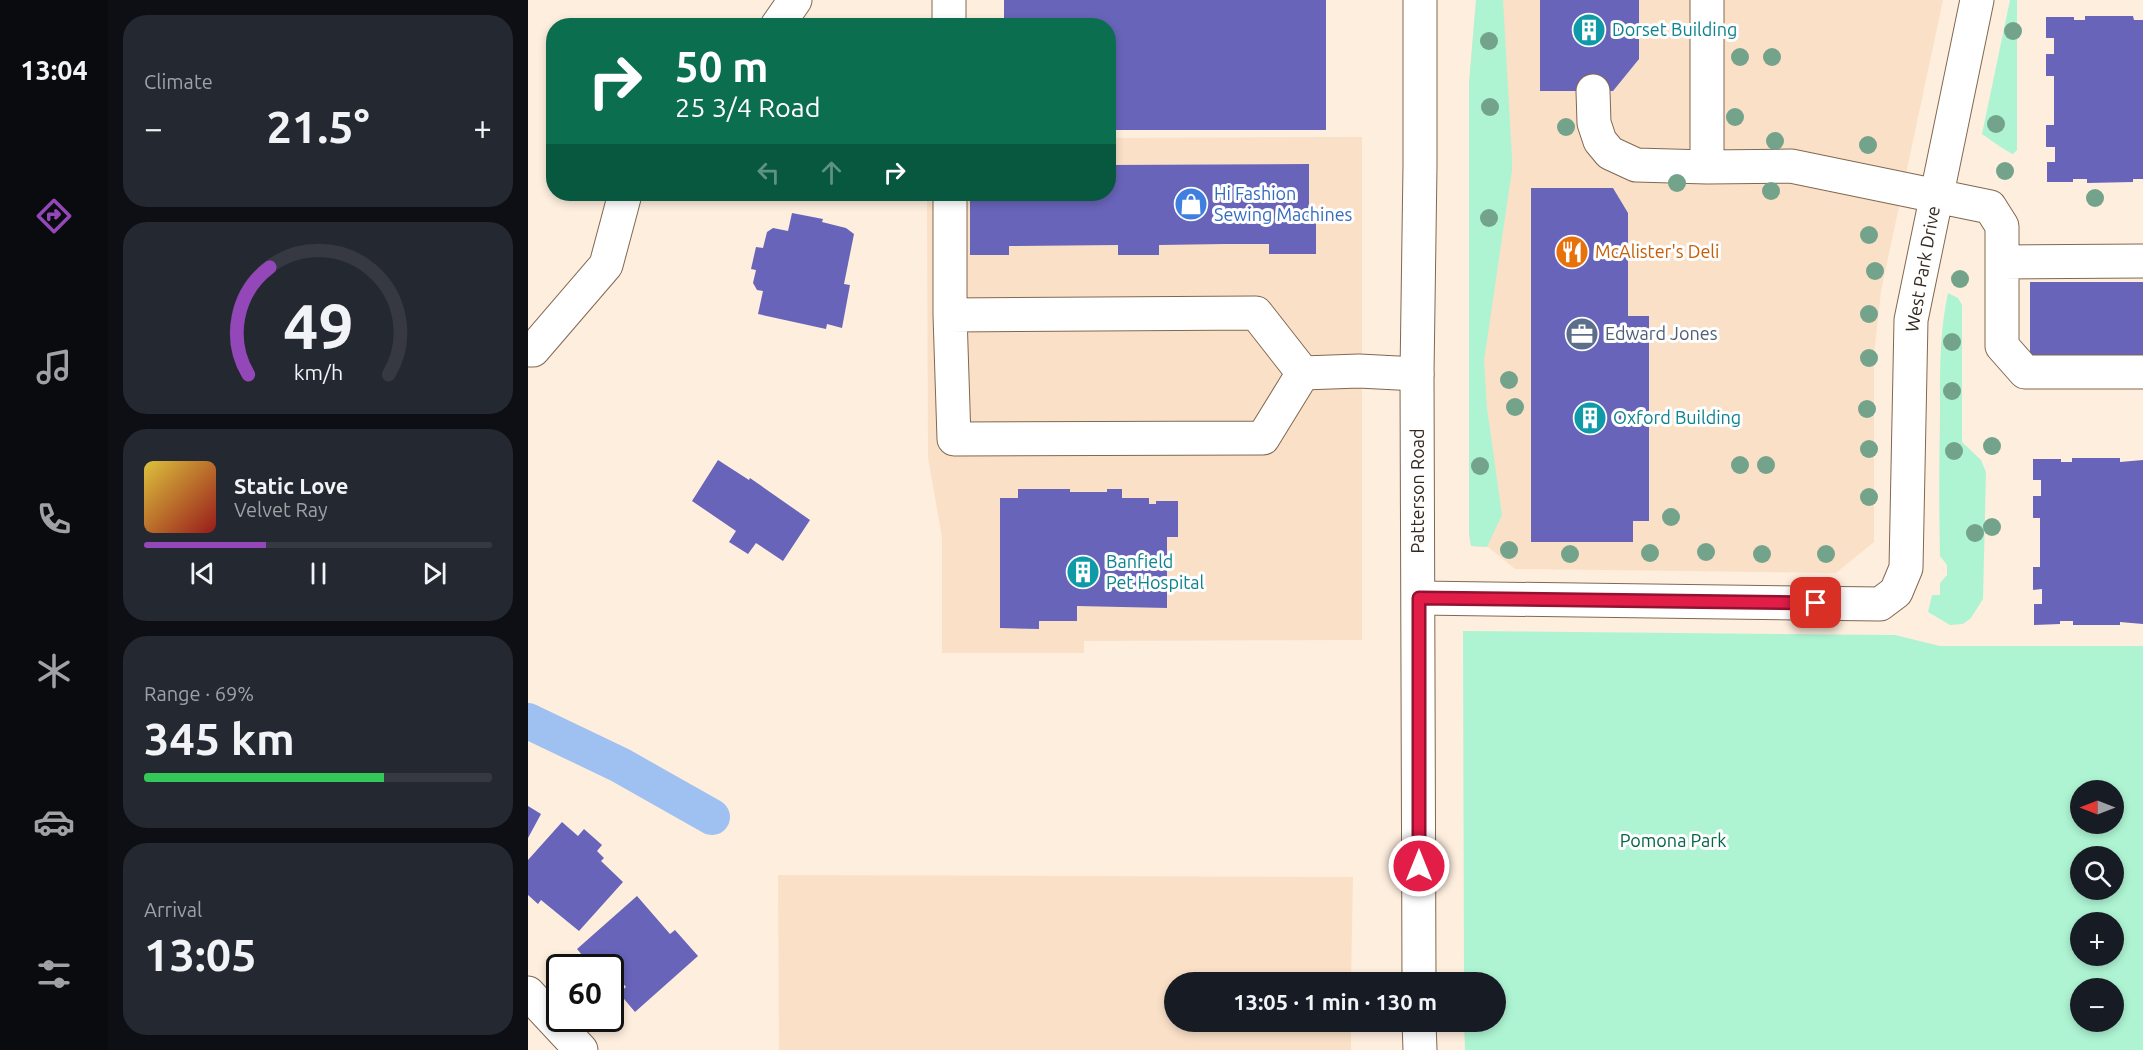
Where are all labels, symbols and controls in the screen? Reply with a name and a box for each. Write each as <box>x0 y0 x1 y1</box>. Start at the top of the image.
building icon: Dorset Building <box>1571 12 1607 48</box>
place label: Dorset Building <box>1612 19 1737 39</box>
icon: right <box>576 42 654 120</box>
text: 50 m <box>675 43 769 90</box>
text: 13:04 <box>20 55 88 85</box>
text: Climate <box>144 70 213 93</box>
text: 25 3/4 Road <box>675 92 820 122</box>
text: 21.5° <box>266 101 370 152</box>
text: − <box>144 109 163 146</box>
text: + <box>473 109 492 146</box>
icon: left <box>752 156 785 189</box>
icon: ahead <box>815 156 848 189</box>
icon: right <box>878 156 911 189</box>
place label: Hi Fashion Sewing Machines <box>1214 183 1353 224</box>
shop icon: Hi Fashion Sewing Machines <box>1173 186 1209 222</box>
icon: directions <box>33 195 75 237</box>
street label: West Park Drive <box>1901 204 1943 333</box>
restaurant icon: McAlister's Deli <box>1554 234 1590 270</box>
place label: McAlister's Deli <box>1595 241 1719 261</box>
text: 49 <box>283 291 353 361</box>
office icon: Edward Jones <box>1564 316 1600 352</box>
place label: Edward Jones <box>1605 323 1718 343</box>
icon: music <box>33 346 75 388</box>
text: km/h <box>293 360 343 384</box>
building icon: Oxford Building <box>1572 400 1608 436</box>
place label: Oxford Building <box>1613 407 1741 427</box>
street label: Patterson Road <box>1407 429 1427 553</box>
text: Static Love <box>234 473 349 498</box>
icon: phone <box>33 498 75 540</box>
text: Velvet Ray <box>234 498 328 521</box>
place label: Banfield Pet Hospital <box>1106 551 1205 592</box>
building icon: Banfield Pet Hospital <box>1065 554 1101 590</box>
icon: previous <box>186 557 219 590</box>
icon: pause <box>302 557 335 590</box>
icon: next <box>418 557 451 590</box>
pin <box>1790 577 1841 628</box>
icon: arrive <box>1799 586 1832 619</box>
icon: climate <box>33 650 75 692</box>
text: Range · 69% <box>144 682 254 705</box>
text: 345 km <box>144 713 295 764</box>
north arrow <box>2070 780 2124 834</box>
map controls <box>2070 780 2124 1032</box>
icon: car <box>33 801 75 843</box>
park label: Pomona Park <box>1620 830 1726 850</box>
position arrow <box>1387 834 1451 898</box>
button: search <box>2070 846 2124 900</box>
text: Arrival <box>144 898 202 921</box>
button: + <box>2070 912 2124 966</box>
text: 13:05 <box>144 929 257 980</box>
icon: filters <box>33 953 75 995</box>
speed limit sign: 60 <box>546 954 624 1032</box>
button: − <box>2070 978 2124 1032</box>
text: 13:05 · 1 min · 130 m <box>1233 989 1437 1014</box>

